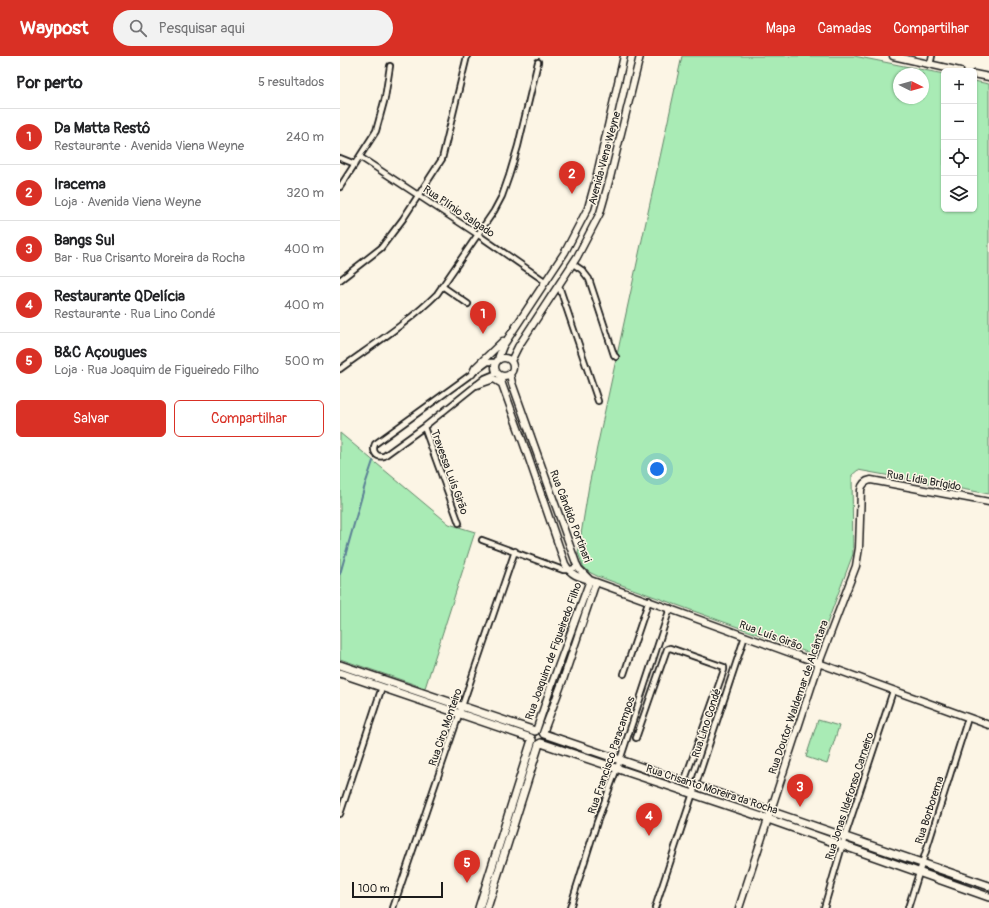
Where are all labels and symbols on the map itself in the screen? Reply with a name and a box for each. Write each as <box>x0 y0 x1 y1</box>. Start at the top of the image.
north arrow <box>893 68 929 104</box>
street label: Avenida Viena Weyne <box>586 109 623 206</box>
pin: 2 <box>559 161 585 194</box>
street label: Rua Plínio Salgado <box>420 183 497 240</box>
pin: 1 <box>470 301 496 334</box>
street label: Travessa Luís Girão <box>428 428 471 516</box>
your location <box>647 459 667 479</box>
street label: Rua Cândido Portinari <box>547 468 594 564</box>
street label: Rua Lídia Brígido <box>886 468 962 493</box>
street label: Rua Joaquim de Figueiredo Filho <box>522 581 584 722</box>
street label: Rua Luís Girão <box>737 618 804 653</box>
street label: Rua Doutor Waldemar de Alcântara <box>766 618 831 776</box>
street label: Rua Ciro Monteiro <box>426 686 465 768</box>
street label: Rua Lino Condé <box>689 687 724 760</box>
street label: Rua Francisco Paracampos <box>585 695 638 816</box>
street label: Rua Jonas Ildefonso Carneiro <box>823 731 876 862</box>
street label: Rua Crisanto Moreira da Rocha <box>644 762 779 817</box>
pin: 3 <box>787 774 813 807</box>
street label: Rua Borborema <box>912 775 947 846</box>
pin: 4 <box>636 803 662 836</box>
pin: 5 <box>454 850 480 883</box>
scale bar <box>352 880 443 899</box>

